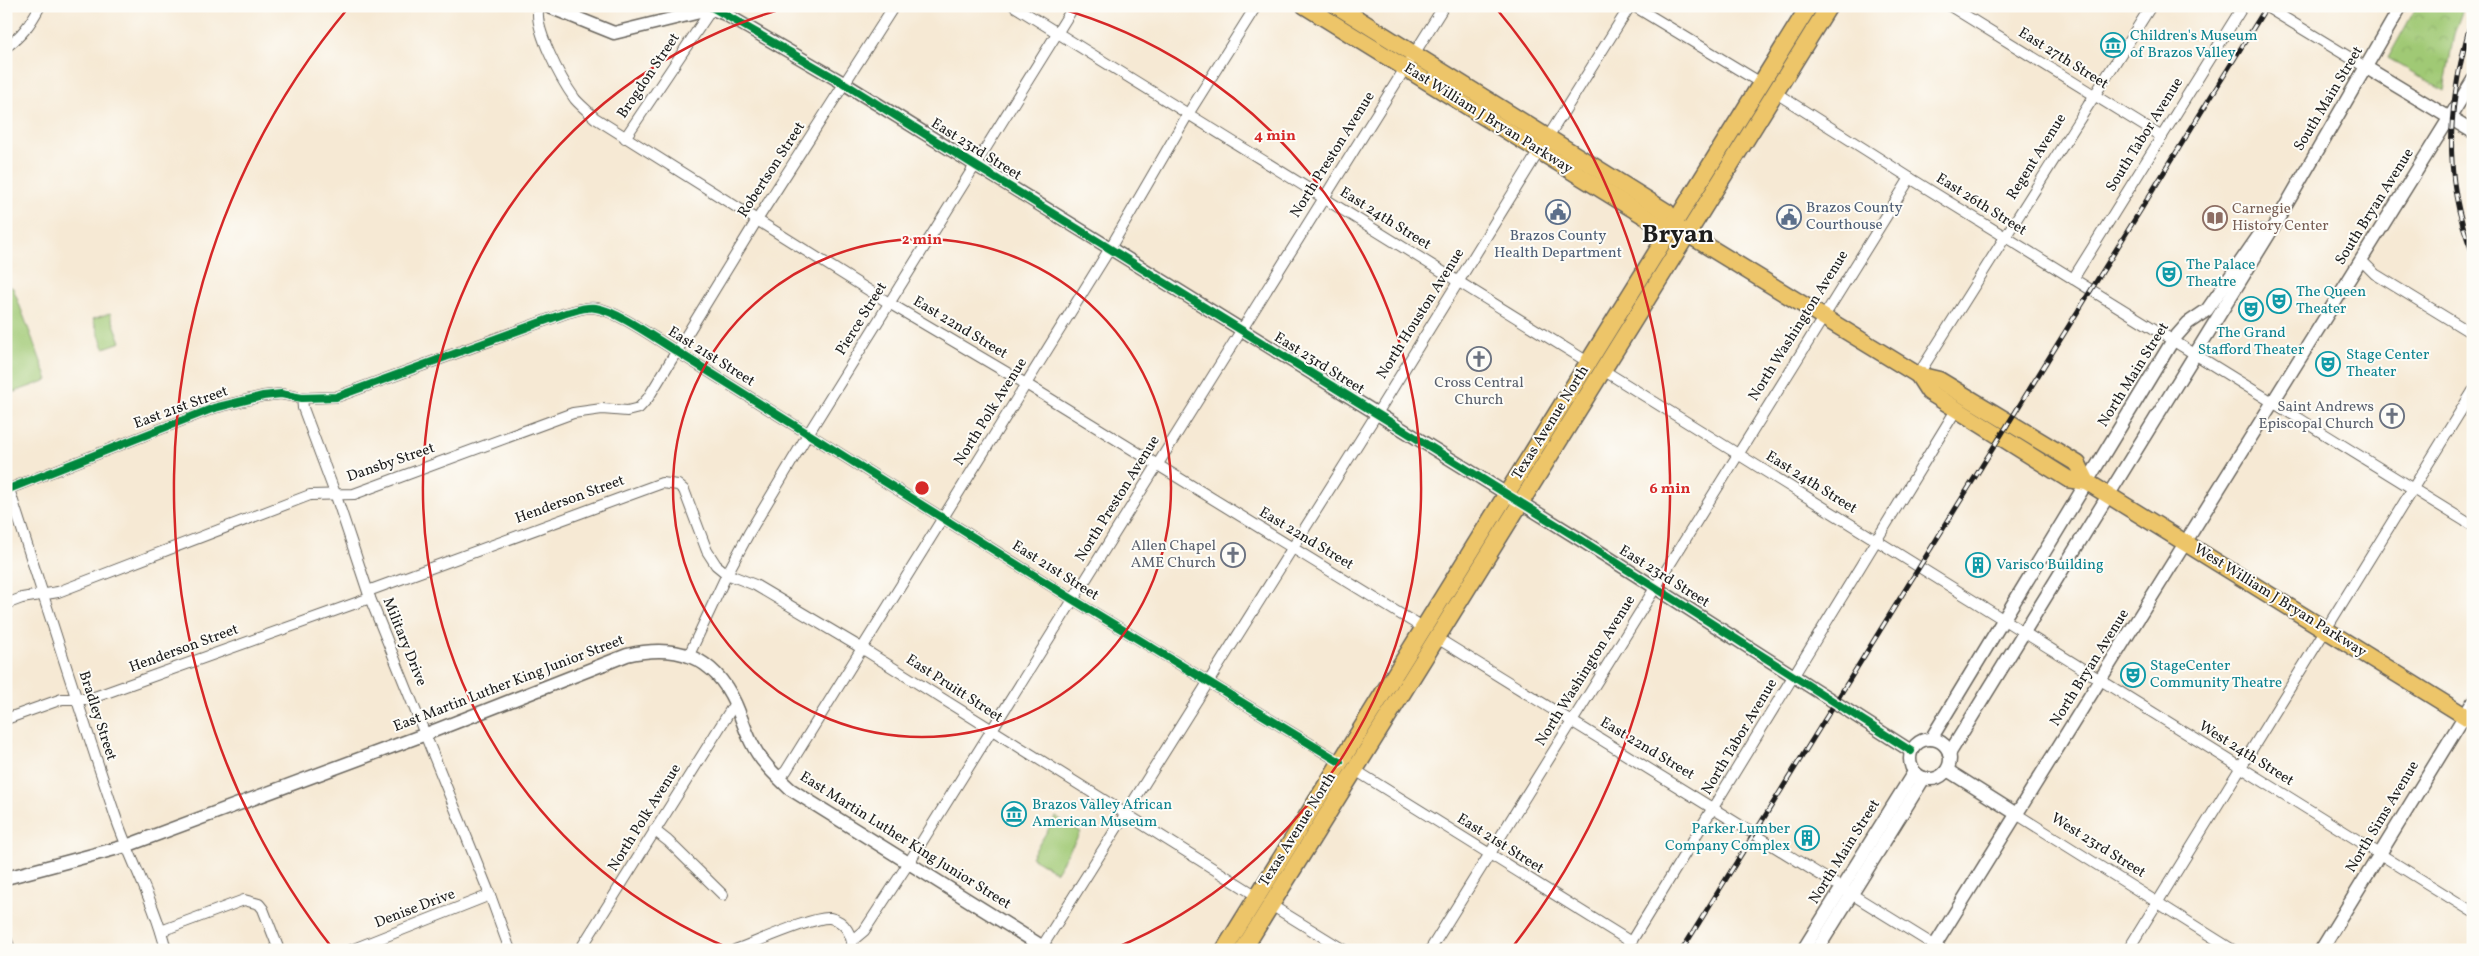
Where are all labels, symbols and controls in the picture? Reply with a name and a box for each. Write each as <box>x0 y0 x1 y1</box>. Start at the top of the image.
street label: East 27th Street <box>2014 23 2112 95</box>
place label: Children's Museum of Brazos Valley <box>2130 26 2258 64</box>
street label: Brogdon Street <box>613 29 685 123</box>
museum icon: Children's Museum of Brazos Valley <box>2100 32 2126 58</box>
street label: South Main Street <box>2289 43 2369 155</box>
street label: East William J Bryan Parkway <box>1400 58 1576 180</box>
street label: South Tabor Avenue <box>2101 74 2189 196</box>
street label: North Preston Avenue <box>1286 88 1380 222</box>
street label: Regent Avenue <box>2002 110 2072 204</box>
street label: East 23rd Street <box>927 114 1025 186</box>
street label: Robertson Street <box>733 118 811 222</box>
text: 4 min <box>1254 126 1296 147</box>
street label: South Bryan Avenue <box>2331 145 2419 269</box>
street label: East 26th Street <box>1932 169 2030 241</box>
street label: East 24th Street <box>1335 182 1435 256</box>
place label: Brazos County Courthouse <box>1806 198 1903 236</box>
public building icon: Brazos County Health Department <box>1545 199 1571 225</box>
place label: Carnegie History Center <box>2232 199 2329 237</box>
public building icon: Brazos County Courthouse <box>1776 204 1802 230</box>
library icon: Carnegie History Center <box>2202 205 2228 231</box>
district label: Bryan <box>1642 218 1714 253</box>
place label: Brazos County Health Department <box>1494 226 1622 264</box>
text: 2 min <box>902 230 942 251</box>
street label: North Houston Avenue <box>1372 244 1470 384</box>
street label: North Washington Avenue <box>1744 247 1854 405</box>
place label: The Palace Theatre <box>2186 255 2255 293</box>
theatre icon: The Palace Theatre <box>2156 261 2182 287</box>
street label: Pierce Street <box>831 278 893 360</box>
place label: The Queen Theater <box>2296 282 2366 320</box>
theatre icon: The Queen Theater <box>2266 288 2292 314</box>
street label: East 22nd Street <box>909 291 1011 365</box>
theatre icon: The Grand Stafford Theater <box>2238 296 2264 322</box>
street label: North Main Street <box>2093 319 2175 431</box>
street label: East 21st Street <box>663 322 759 392</box>
place label: The Grand Stafford Theater <box>2198 323 2304 361</box>
street label: East 23rd Street <box>1270 328 1368 400</box>
place label: Stage Center Theater <box>2346 345 2429 383</box>
church icon: Cross Central Church <box>1466 346 1492 372</box>
theatre icon: Stage Center Theater <box>2315 351 2341 377</box>
street label: North Polk Avenue <box>949 354 1033 470</box>
street label: Texas Avenue North <box>1507 362 1595 484</box>
place label: Cross Central Church <box>1434 373 1524 411</box>
street label: East 21st Street <box>131 381 231 435</box>
place label: Saint Andrews Episcopal Church <box>2258 397 2374 435</box>
church icon: Saint Andrews Episcopal Church <box>2379 403 2405 429</box>
street label: North Preston Avenue <box>1071 432 1165 566</box>
street label: Dansby Street <box>344 438 438 488</box>
street label: East 24th Street <box>1761 446 1861 520</box>
street label: Henderson Street <box>512 470 628 530</box>
centre of rings <box>913 479 931 497</box>
text: 6 min <box>1650 479 1691 500</box>
street label: East 22nd Street <box>1255 502 1357 576</box>
street label: East 21st Street <box>1007 536 1103 606</box>
place label: Allen Chapel AME Church <box>1131 536 1216 574</box>
street label: West William J Bryan Parkway <box>2190 539 2370 663</box>
street label: East 23rd Street <box>1615 541 1713 613</box>
church icon: Allen Chapel AME Church <box>1220 542 1246 568</box>
building icon: Varisco Building <box>1965 552 1991 578</box>
place label: Varisco Building <box>1996 555 2104 576</box>
street label: North Washington Avenue <box>1531 592 1641 750</box>
street label: Military Drive <box>377 595 431 689</box>
street label: North Bryan Avenue <box>2045 605 2135 731</box>
street label: Henderson Street <box>126 619 242 679</box>
street label: East Martin Luther King Junior Street <box>390 630 628 738</box>
street label: East Pruitt Street <box>901 650 1007 728</box>
place label: StageCenter Community Theatre <box>2150 656 2282 694</box>
theatre icon: StageCenter Community Theatre <box>2120 662 2146 688</box>
street label: Bradley Street <box>73 669 121 763</box>
street label: North Tabor Avenue <box>1697 675 1783 799</box>
street label: East 22nd Street <box>1596 712 1698 786</box>
street label: West 24th Street <box>2194 716 2298 792</box>
street label: North Sims Avenue <box>2341 757 2425 877</box>
street label: North Polk Avenue <box>603 760 687 876</box>
street label: East Martin Luther King Junior Street <box>795 767 1015 915</box>
street label: Texas Avenue North <box>1254 769 1342 891</box>
place label: Brazos Valley African American Museum <box>1032 795 1172 833</box>
street label: North Main Street <box>1804 796 1886 908</box>
museum icon: Brazos Valley African American Museum <box>1001 801 1027 827</box>
street label: West 23rd Street <box>2047 808 2149 884</box>
street label: East 21st Street <box>1452 809 1548 879</box>
place label: Parker Lumber Company Complex <box>1665 819 1790 857</box>
building icon: Parker Lumber Company Complex <box>1794 825 1820 851</box>
street label: Denise Drive <box>372 884 458 934</box>

